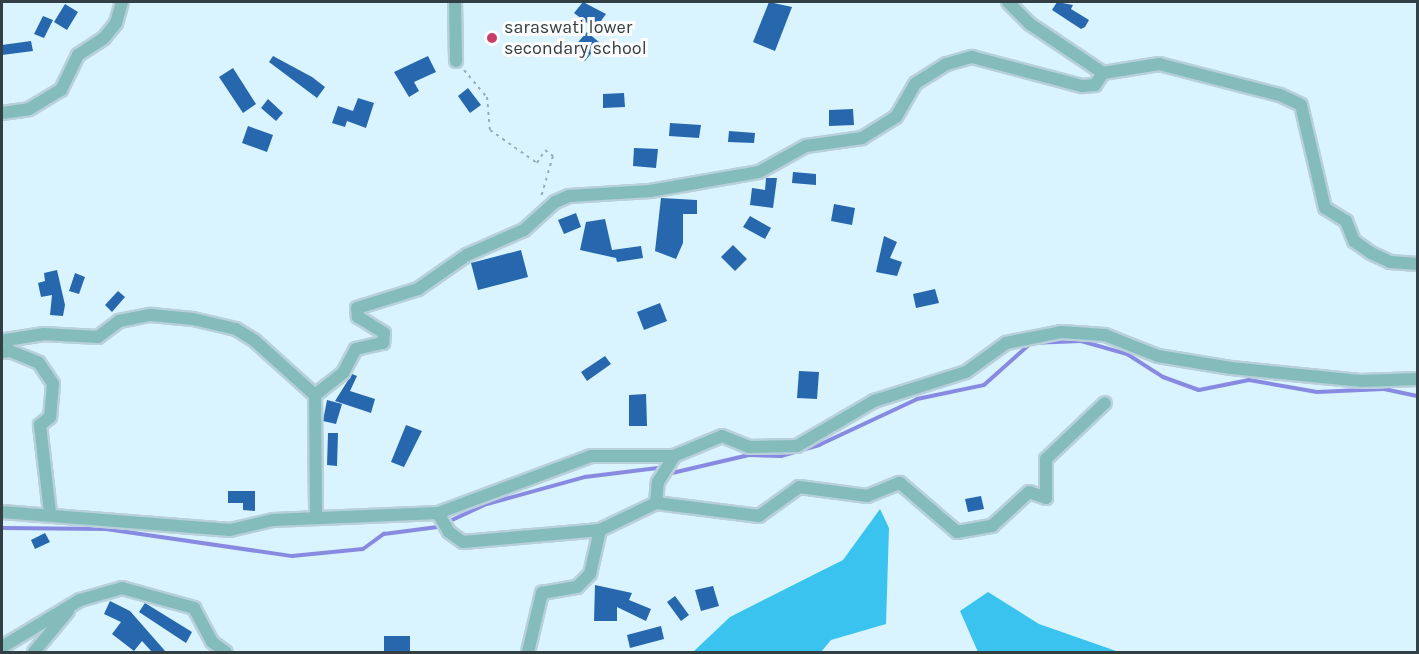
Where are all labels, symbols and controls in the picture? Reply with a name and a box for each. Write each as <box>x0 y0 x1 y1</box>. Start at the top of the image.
place label: saraswati lower secondary school <box>504 17 647 60</box>
marker: saraswati lower secondary school <box>485 31 499 45</box>

